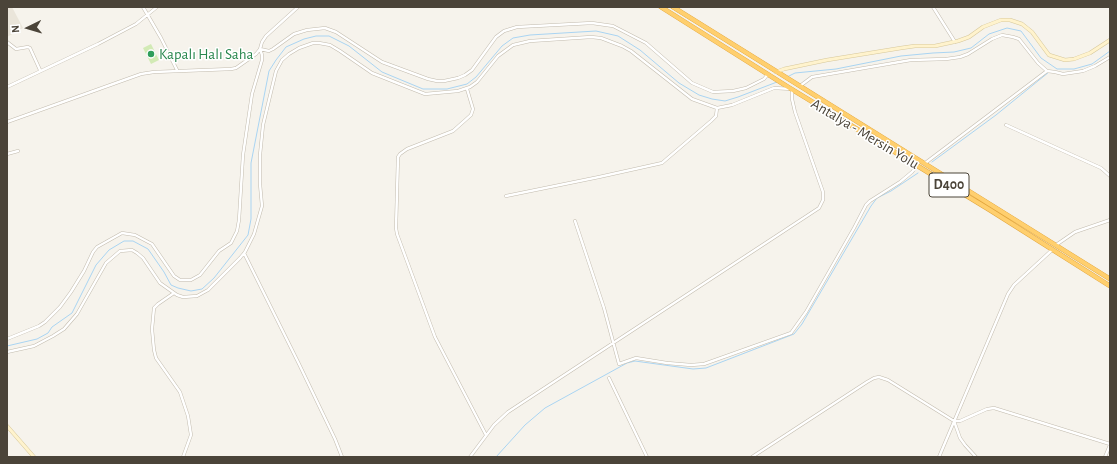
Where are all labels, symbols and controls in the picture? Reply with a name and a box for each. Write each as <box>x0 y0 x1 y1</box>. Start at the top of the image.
north arrow <box>8 8 48 48</box>
text: N <box>10 25 21 33</box>
place label: Kapalı Halı Saha <box>159 45 253 63</box>
marker: Kapalı Halı Saha <box>146 49 156 59</box>
street label: Antalya - Mersin Yolu <box>808 95 922 173</box>
road number: D400 <box>929 173 969 197</box>

